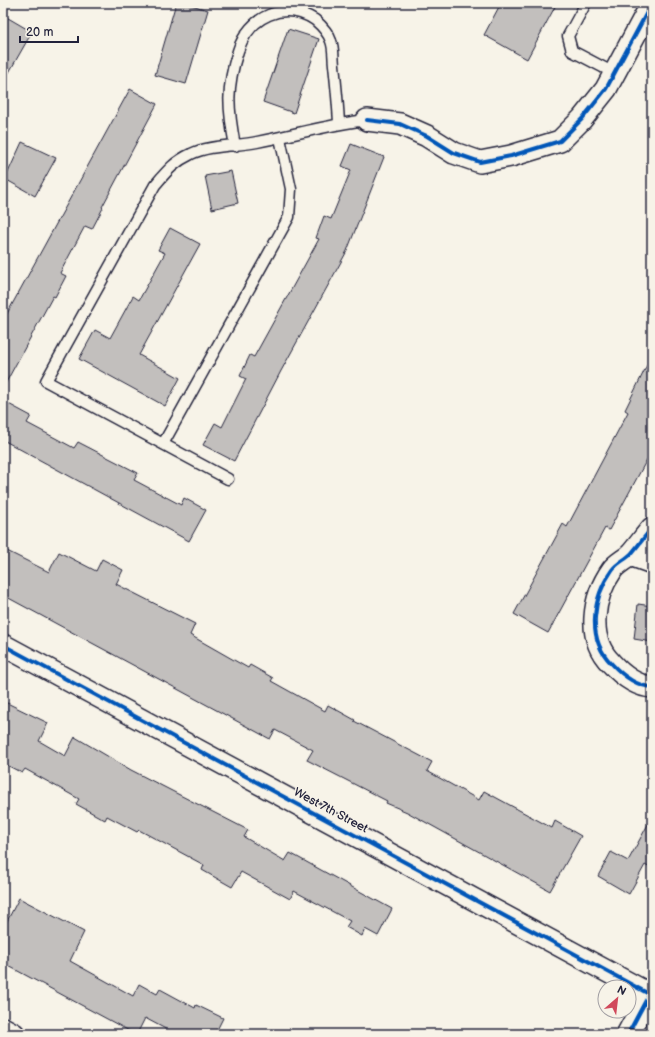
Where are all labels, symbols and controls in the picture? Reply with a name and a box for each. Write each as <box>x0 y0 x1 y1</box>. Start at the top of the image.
scale bar <box>20 18 78 44</box>
text: 20 m <box>26 25 53 40</box>
street label: West 7th Street <box>291 785 371 836</box>
north arrow <box>597 979 637 1019</box>
text: N <box>615 983 628 998</box>

